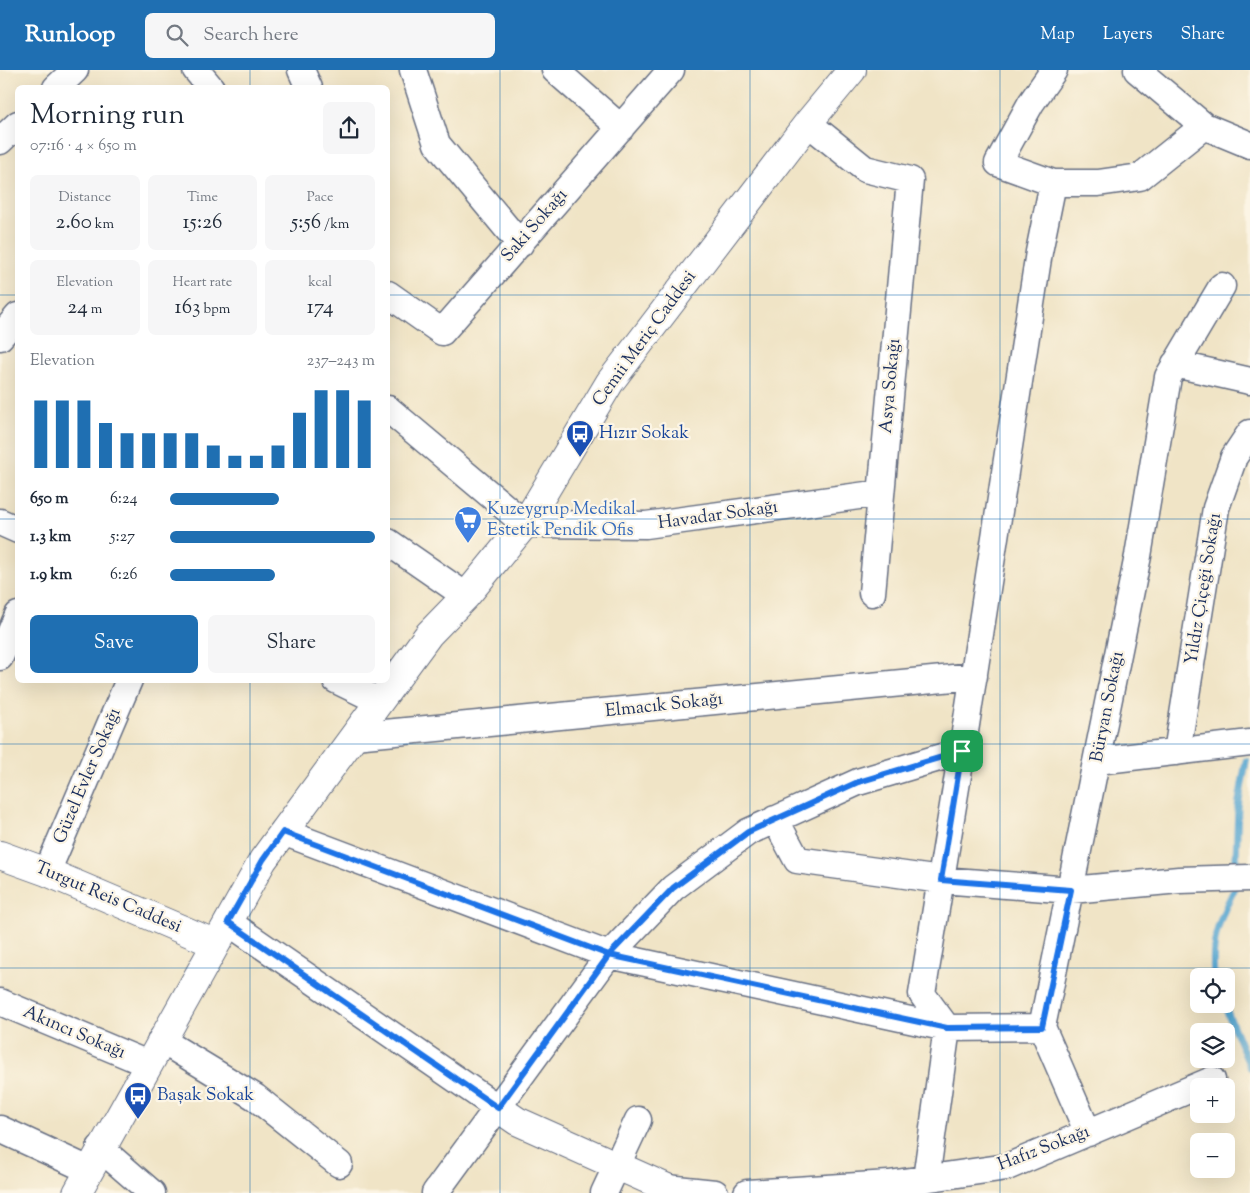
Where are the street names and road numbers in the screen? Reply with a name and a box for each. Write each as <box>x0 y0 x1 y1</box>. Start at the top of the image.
street label: Saki Sokağı <box>496 183 574 269</box>
street label: Cemii Meriç Caddesi <box>587 266 703 412</box>
street label: Asya Sokağı <box>874 338 908 434</box>
street label: Havadar Sokağı <box>656 495 780 537</box>
street label: Yıldız Çiçeği Sokağı <box>1179 511 1229 667</box>
street label: Büryan Sokağı <box>1085 649 1131 765</box>
street label: Elmacık Sokağı <box>604 687 724 725</box>
street label: Güzel Evler Sokağı <box>48 704 128 848</box>
street label: Turgut Reis Caddesi <box>31 855 185 941</box>
street label: Akıncı Sokağı <box>19 1000 129 1066</box>
street label: Hafız Sokağı <box>994 1120 1094 1178</box>

